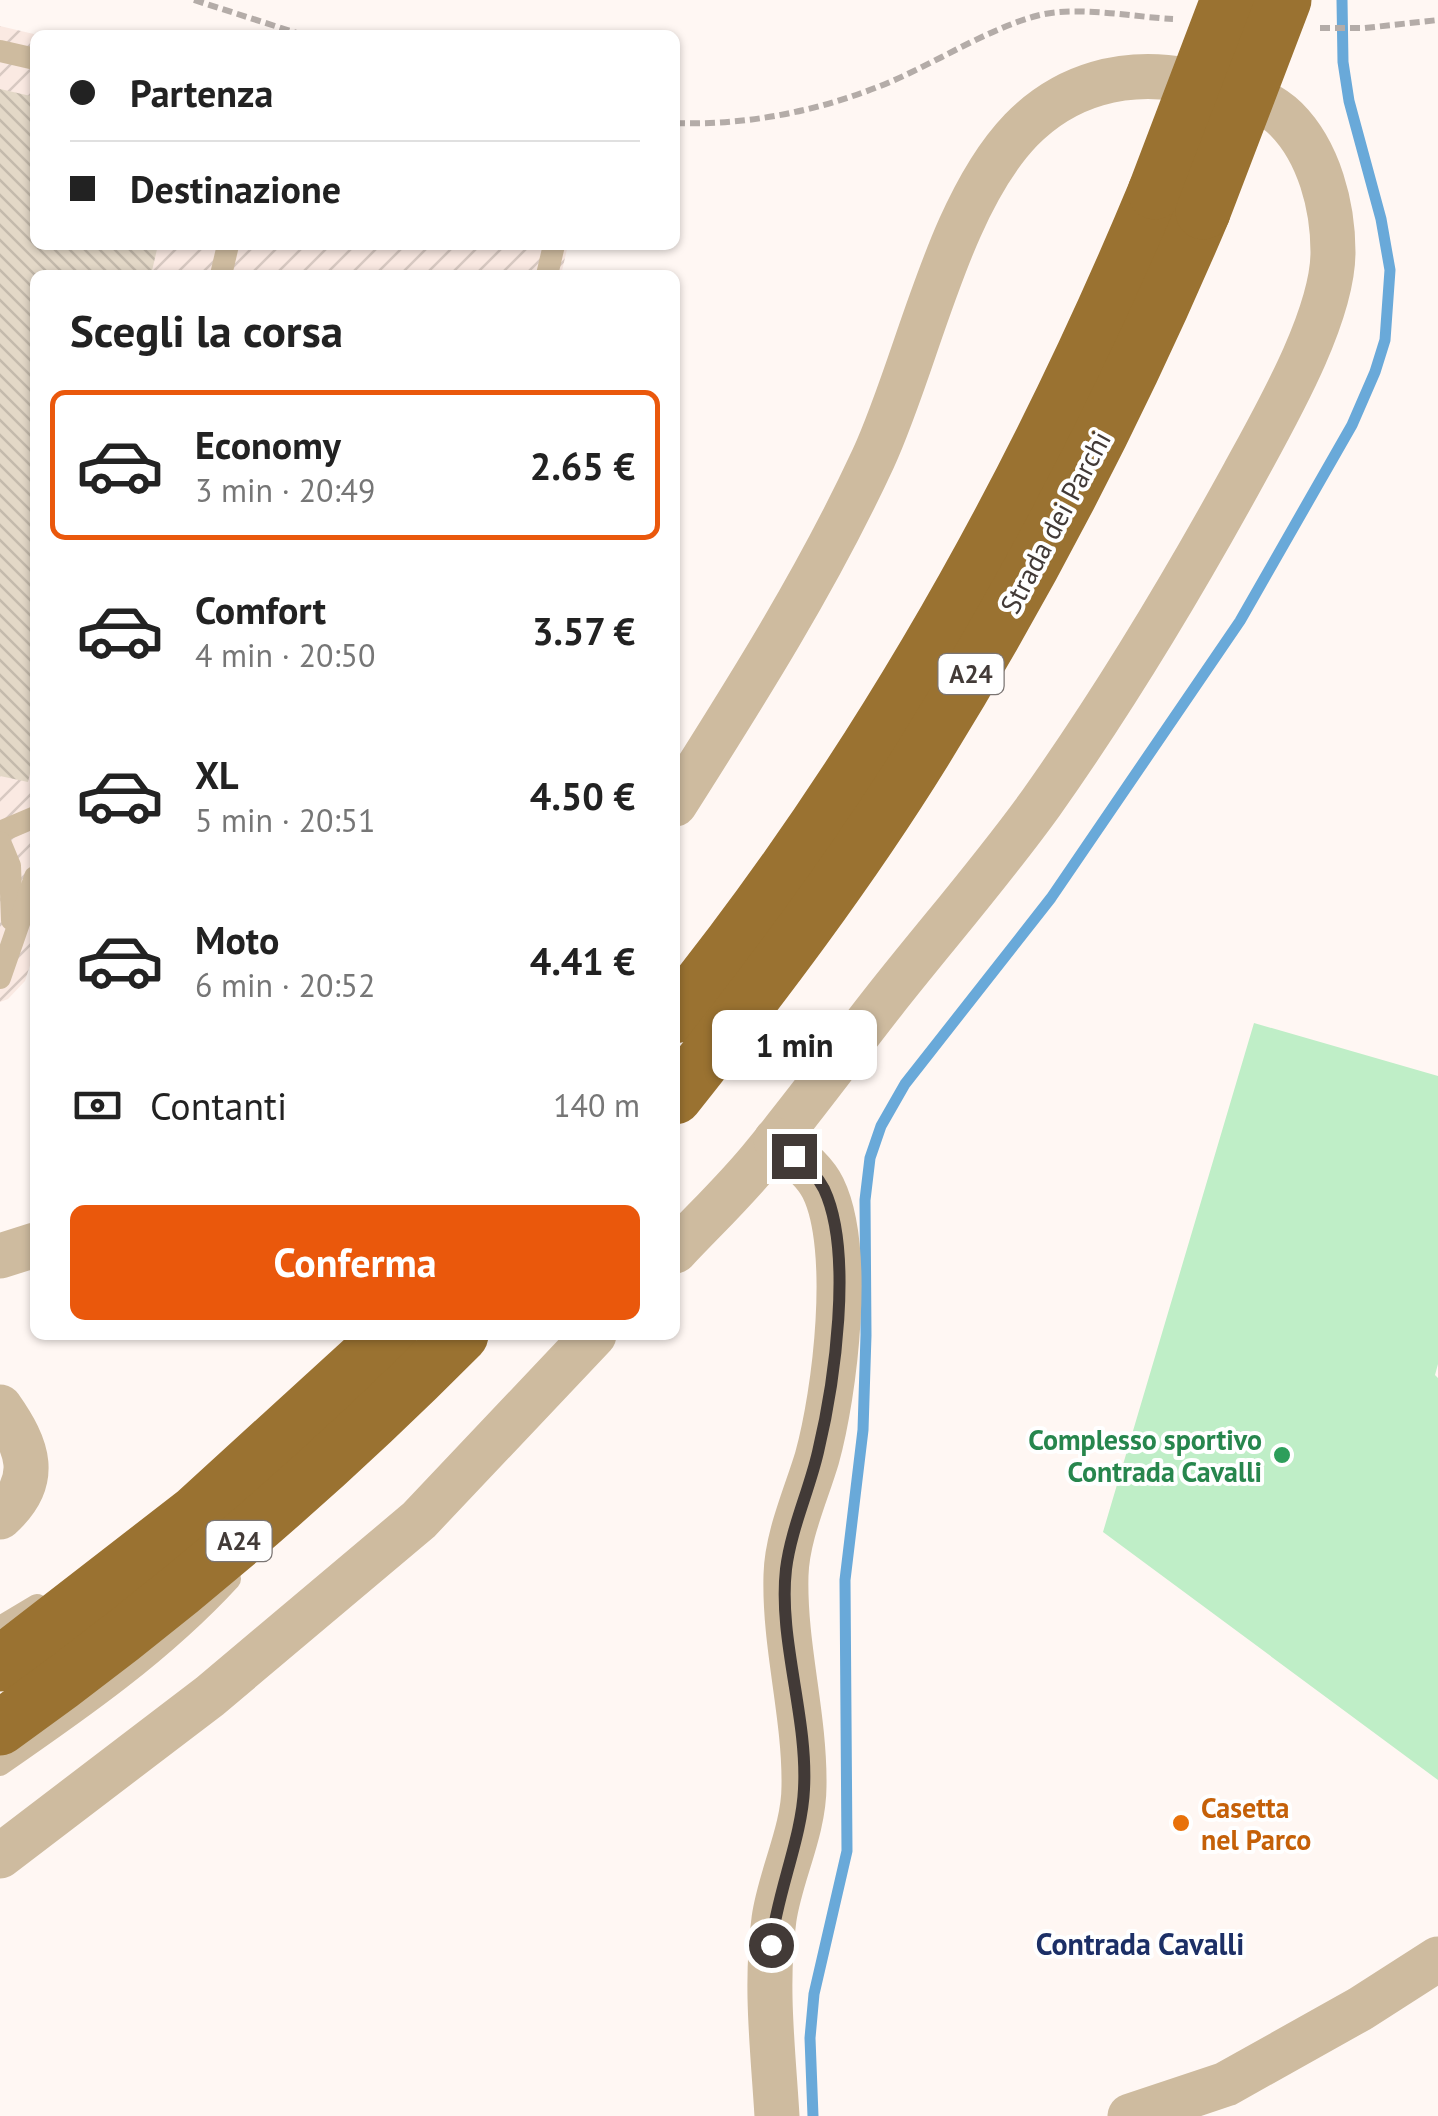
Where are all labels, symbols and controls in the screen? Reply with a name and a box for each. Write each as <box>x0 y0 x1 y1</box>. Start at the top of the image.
text: Partenza <box>130 68 273 117</box>
text: Destinazione <box>130 164 341 213</box>
text: Scegli la corsa <box>70 301 343 359</box>
icon: car <box>75 420 165 510</box>
text: Economy <box>195 420 341 469</box>
street label: Strada dei Parchi <box>991 424 1119 620</box>
text: 2.65 € <box>530 441 635 490</box>
text: 3 min · 20:49 <box>195 469 375 511</box>
icon: car <box>75 585 165 675</box>
text: Comfort <box>195 585 326 634</box>
text: 3.57 € <box>532 606 635 655</box>
text: 4 min · 20:50 <box>195 634 375 676</box>
road number: A24 <box>938 654 1004 694</box>
icon: car <box>75 750 165 840</box>
text: XL <box>195 750 239 799</box>
text: 4.50 € <box>530 771 635 820</box>
text: 5 min · 20:51 <box>195 799 375 841</box>
icon: car <box>75 915 165 1005</box>
text: Moto <box>195 915 279 964</box>
text: 4.41 € <box>530 936 635 985</box>
text: 6 min · 20:52 <box>195 964 375 1006</box>
callout: 1 min <box>712 1011 876 1081</box>
text: 1 min <box>755 1024 834 1066</box>
icon: cash <box>70 1078 125 1133</box>
text: Contanti <box>150 1081 287 1130</box>
text: 140 m <box>553 1084 640 1126</box>
route end <box>772 1134 817 1179</box>
button: Conferma <box>70 1205 640 1320</box>
place label: Complesso sportivo Contrada Cavalli <box>1028 1421 1262 1490</box>
marker: Complesso sportivo Contrada Cavalli <box>1271 1444 1293 1466</box>
road number: A24 <box>206 1521 272 1561</box>
place label: Casetta nel Parco <box>1201 1789 1311 1858</box>
marker: Casetta nel Parco <box>1170 1812 1192 1834</box>
route start <box>749 1923 794 1968</box>
district label: Contrada Cavalli <box>1036 1924 1244 1963</box>

